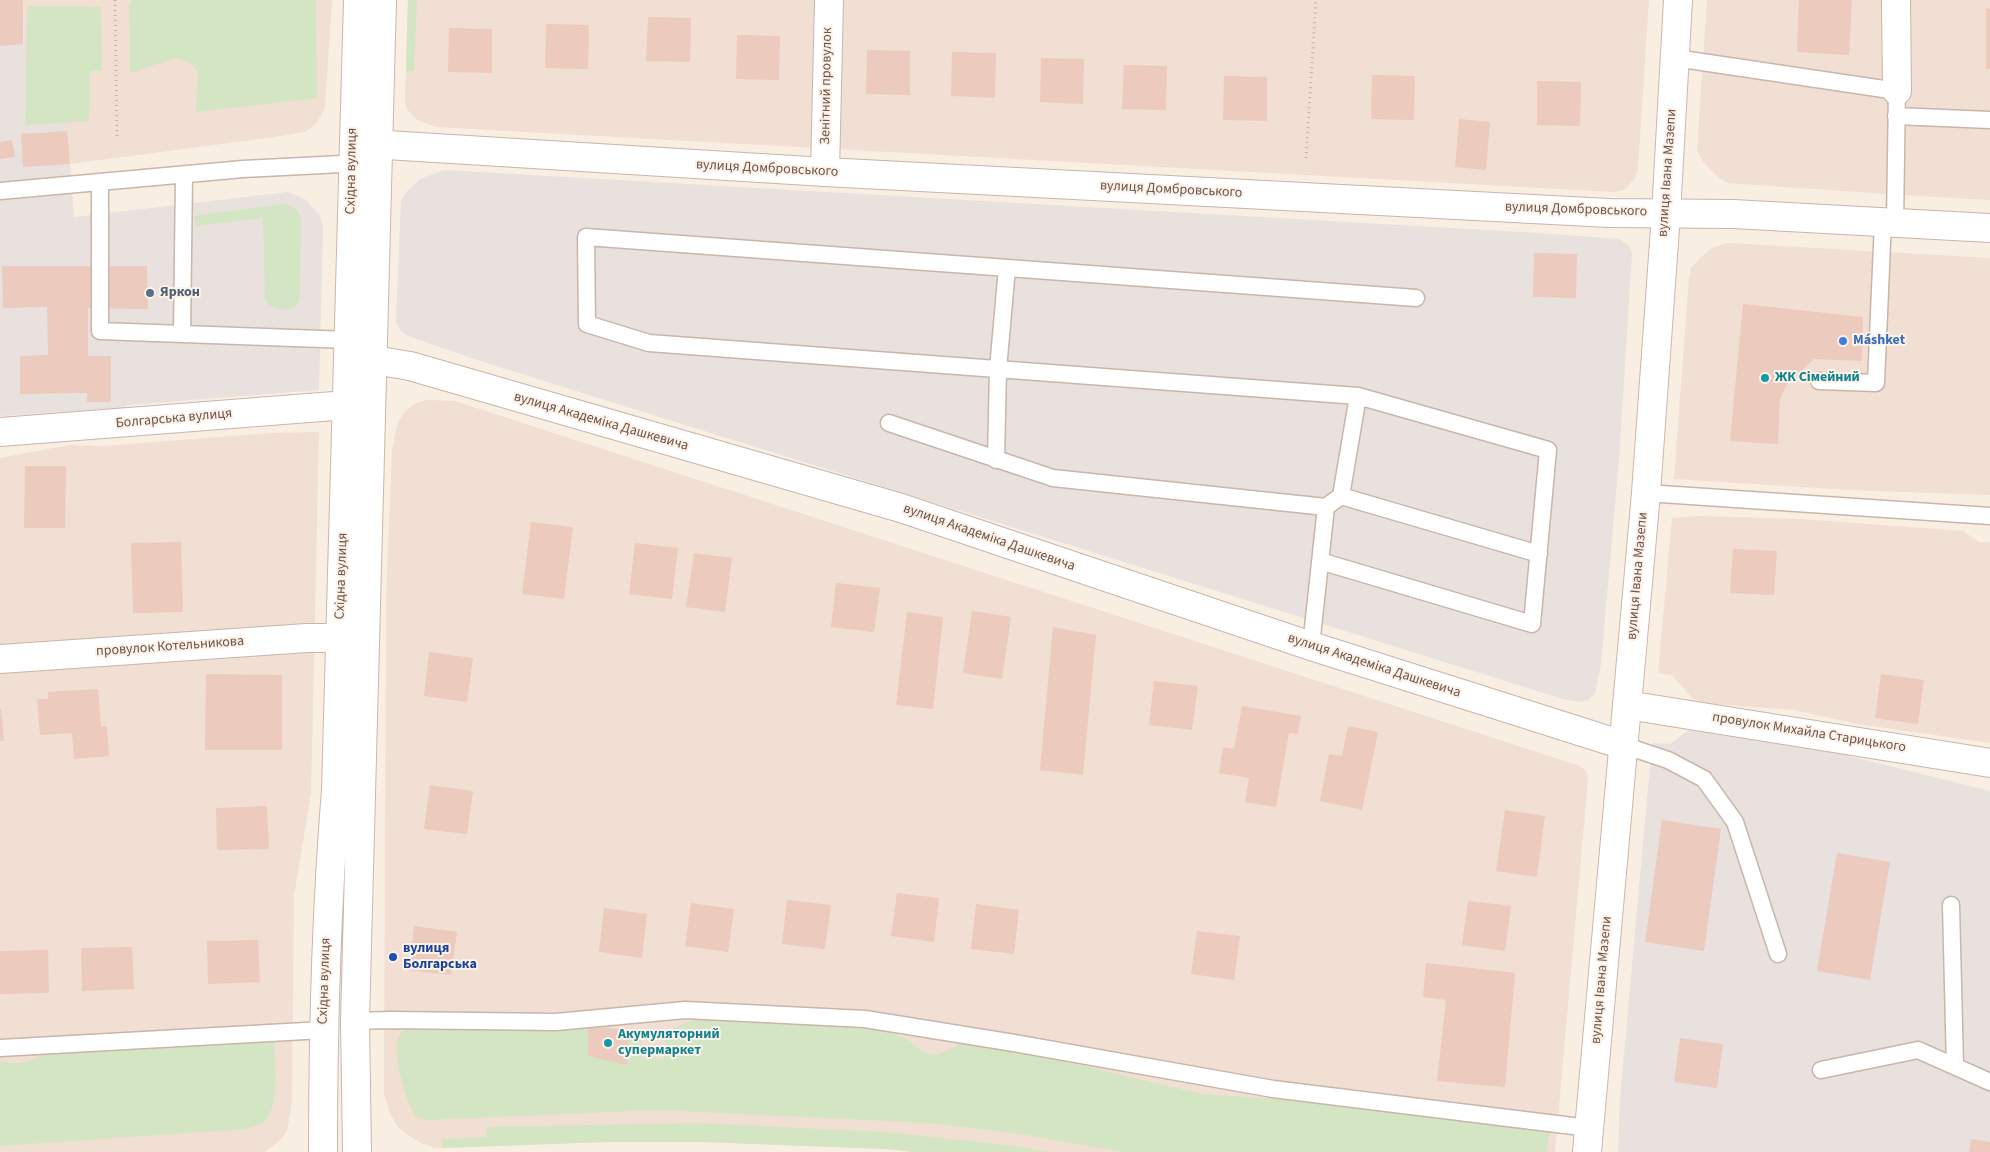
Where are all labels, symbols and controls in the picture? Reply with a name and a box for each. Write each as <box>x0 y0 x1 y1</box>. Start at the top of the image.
street label: Зенітний провулок <box>818 27 836 145</box>
street label: вулиця Івана Мазепи <box>1655 108 1681 238</box>
street label: Східна вулиця <box>343 127 361 215</box>
street label: вулиця Домбровського <box>695 157 839 181</box>
street label: вулиця Домбровського <box>1099 178 1243 202</box>
street label: вулиця Домбровського <box>1504 199 1648 221</box>
place label: Яркон <box>160 285 200 301</box>
marker: Яркон <box>144 287 156 299</box>
place label: Máshket <box>1853 333 1905 349</box>
marker: Máshket <box>1837 335 1849 347</box>
place label: ЖК Сімейний <box>1775 370 1860 386</box>
marker: ЖК Сімейний <box>1759 372 1771 384</box>
street label: вулиця Академіка Дашкевича <box>512 389 690 455</box>
street label: Болгарська вулиця <box>115 406 233 432</box>
street label: вулиця Академіка Дашкевича <box>901 501 1077 575</box>
street label: вулиця Івана Мазепи <box>1624 511 1652 641</box>
street label: Східна вулиця <box>332 532 352 620</box>
street label: вулиця Академіка Дашкевича <box>1285 630 1463 702</box>
street label: провулок Котельникова <box>95 633 245 661</box>
street label: провулок Михайла Старицького <box>1711 709 1907 757</box>
street label: вулиця Івана Мазепи <box>1588 915 1616 1045</box>
street label: Східна вулиця <box>315 937 335 1025</box>
place label: вулиця Болгарська <box>403 941 477 974</box>
marker: вулиця Болгарська <box>387 951 399 963</box>
place label: Акумуляторний супермаркет <box>618 1027 720 1060</box>
marker: Акумуляторний супермаркет <box>602 1037 614 1049</box>

